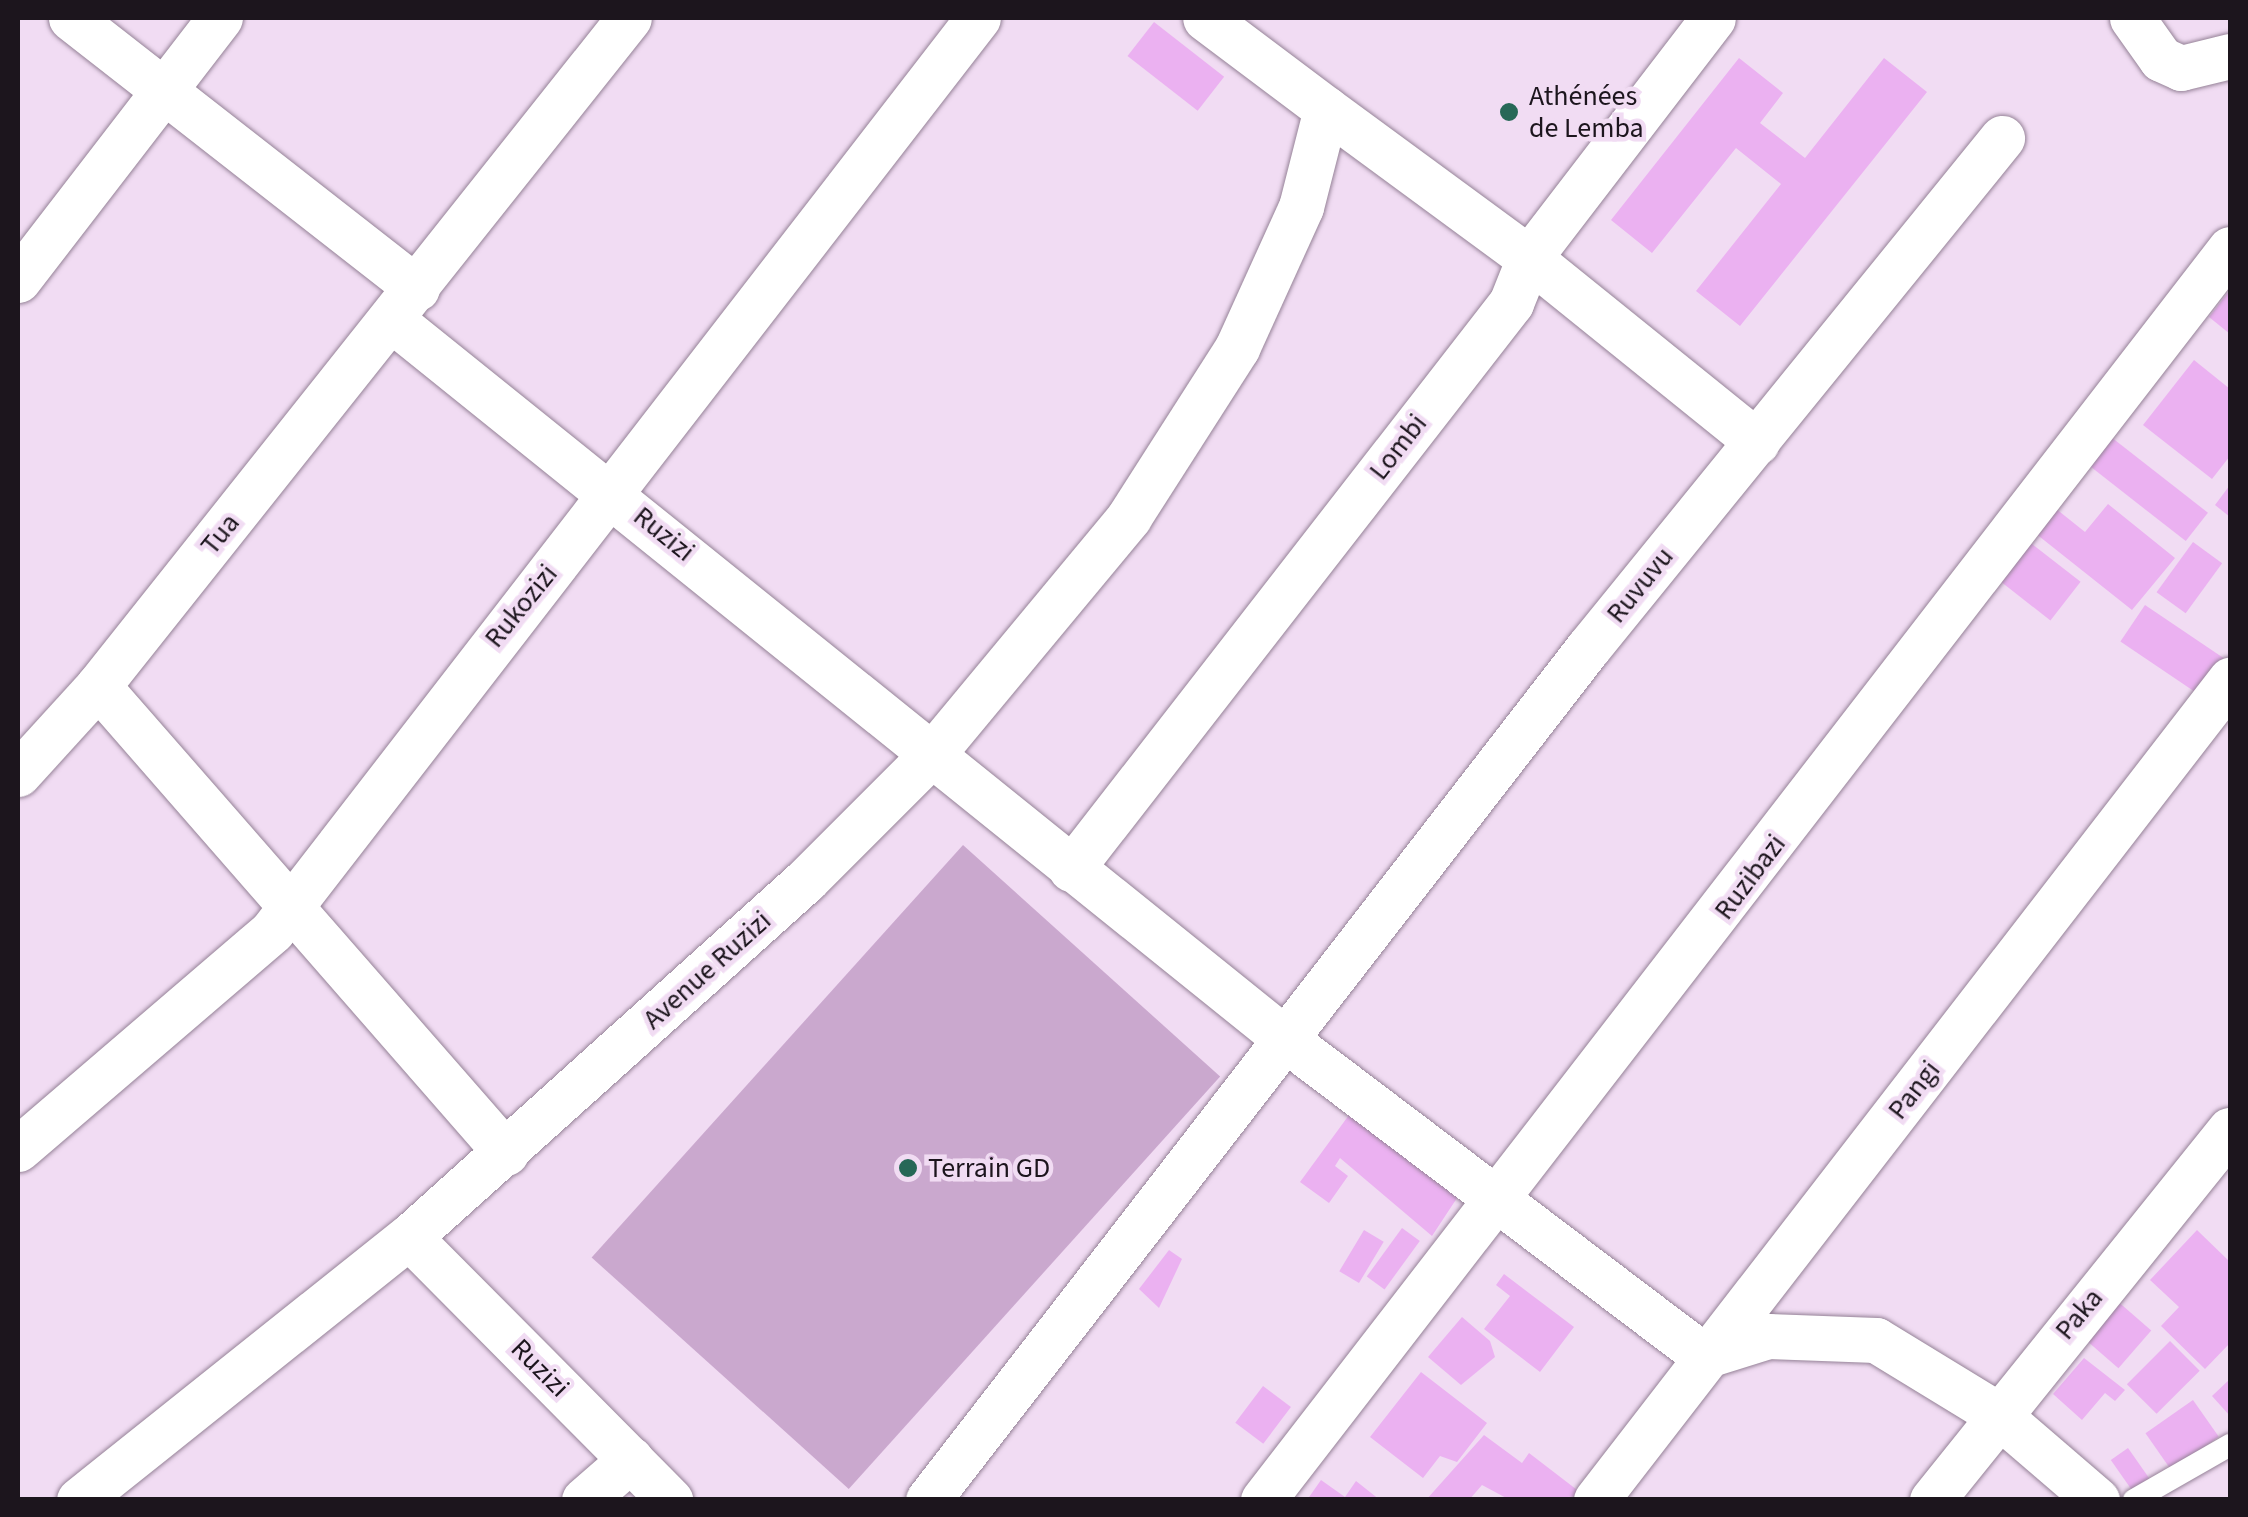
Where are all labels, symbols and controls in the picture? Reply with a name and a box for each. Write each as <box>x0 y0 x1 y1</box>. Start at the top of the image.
place label: Athénées de Lemba <box>1529 79 1644 145</box>
marker: Athénées de Lemba <box>1498 101 1520 123</box>
street label: Lombi <box>1362 407 1434 487</box>
street label: Ruzizi <box>627 499 701 569</box>
street label: Tua <box>193 507 247 561</box>
street label: Ruvuvu <box>1599 540 1681 630</box>
street label: Rukozizi <box>477 558 565 654</box>
street label: Ruzibazi <box>1707 828 1793 926</box>
street label: Avenue Ruzizi <box>636 904 778 1036</box>
street label: Pangi <box>1881 1054 1947 1126</box>
place label: Terrain GD <box>928 1151 1050 1185</box>
marker: Terrain GD <box>897 1157 919 1179</box>
street label: Paka <box>2048 1282 2110 1346</box>
street label: Ruzizi <box>504 1332 576 1404</box>

